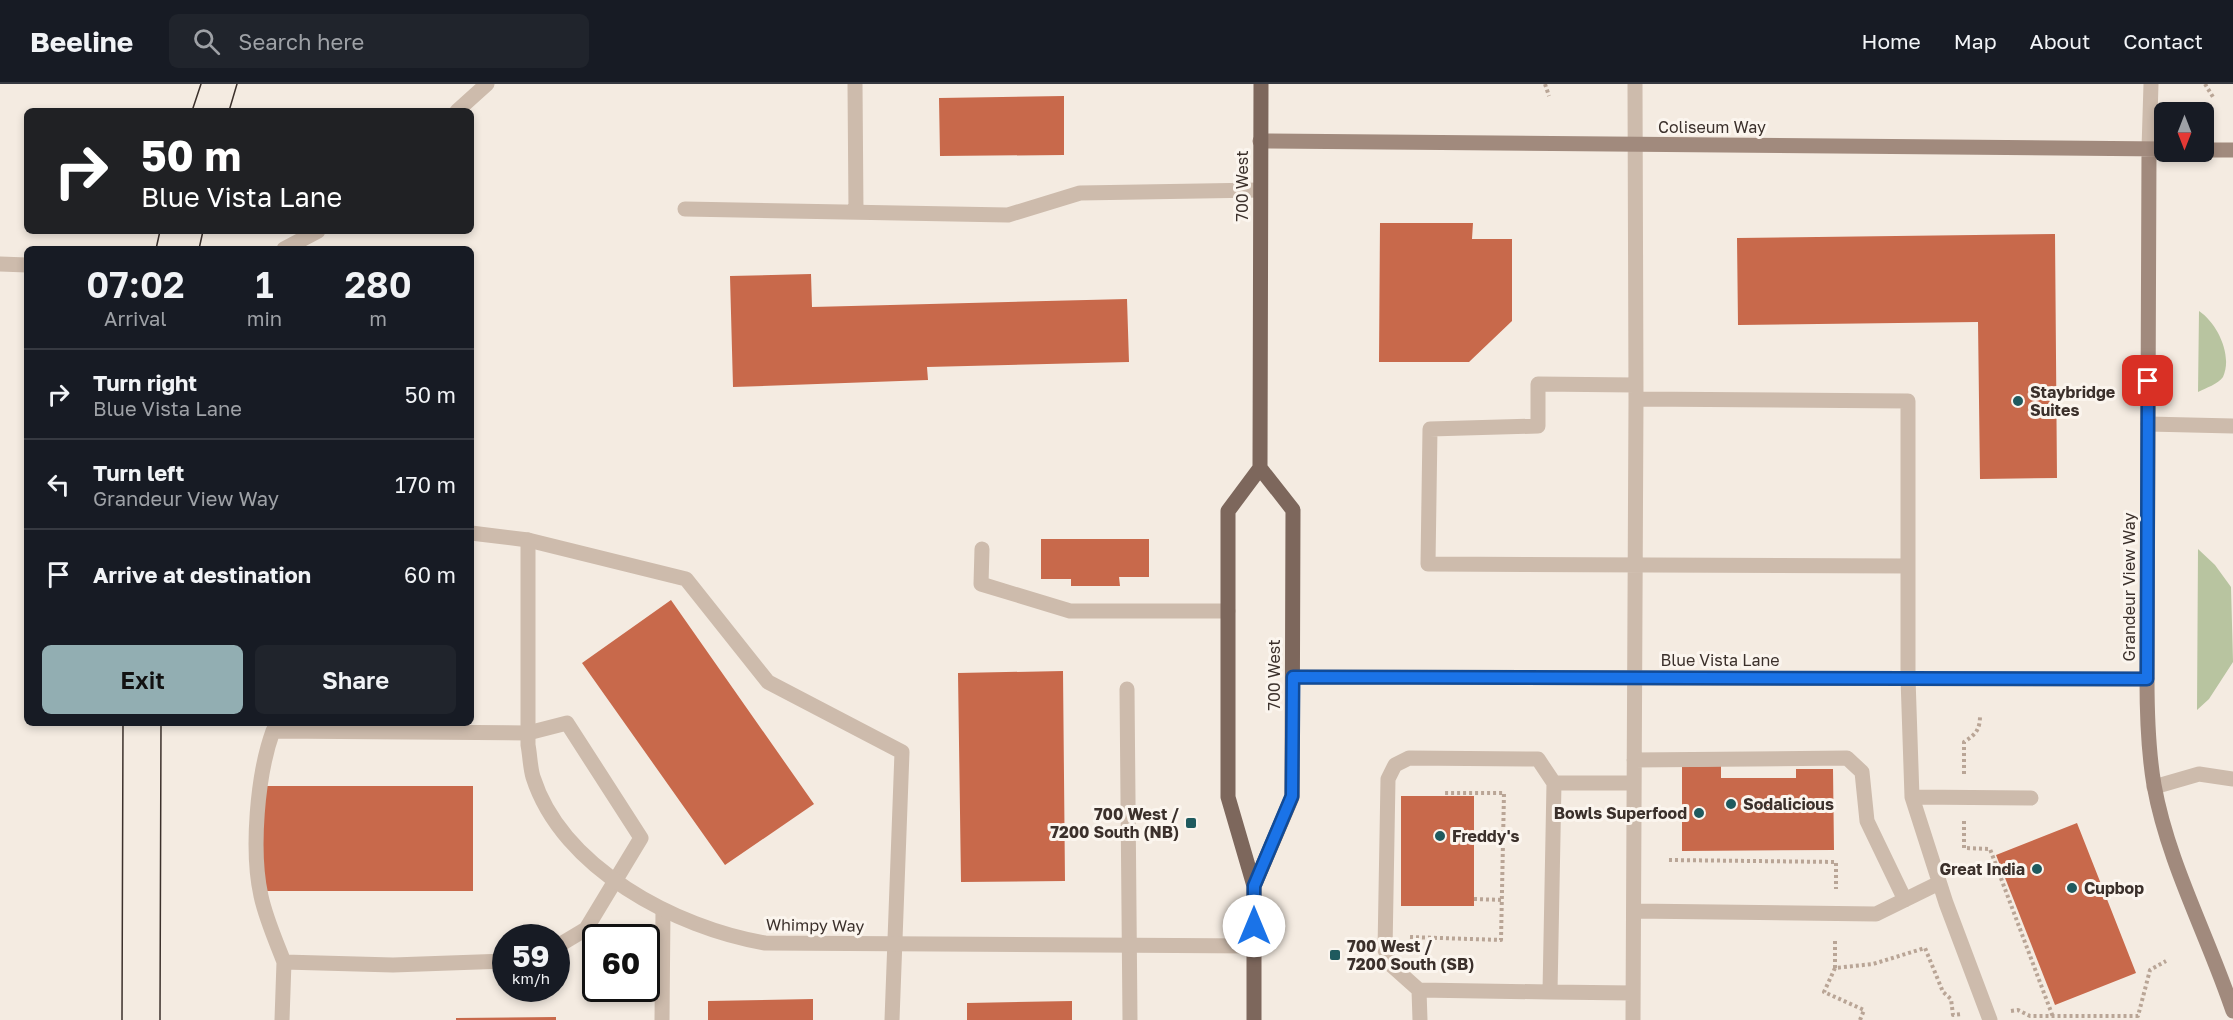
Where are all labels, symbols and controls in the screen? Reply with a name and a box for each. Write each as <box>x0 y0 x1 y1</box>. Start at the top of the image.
search box <box>169 14 589 68</box>
text: Beeline <box>30 25 133 58</box>
icon: search <box>190 25 223 58</box>
text: Search here <box>238 28 364 55</box>
text: Home <box>1861 28 1921 54</box>
text: Map <box>1954 28 1997 54</box>
text: About <box>2030 28 2090 54</box>
text: Contact <box>2123 28 2203 54</box>
north arrow <box>2154 102 2214 162</box>
map controls <box>2154 102 2214 162</box>
street label: Coliseum Way <box>1658 117 1766 137</box>
text: 50 m <box>141 130 241 180</box>
icon: right <box>42 132 120 210</box>
street label: 700 West <box>1232 150 1252 222</box>
text: Blue Vista Lane <box>141 181 342 213</box>
text: 07:02 <box>86 263 184 306</box>
text: 1 <box>255 263 274 306</box>
text: 280 <box>344 263 412 306</box>
text: Arrival <box>104 306 167 330</box>
text: min <box>247 306 282 330</box>
text: m <box>369 306 387 330</box>
pin <box>2122 355 2173 406</box>
icon: arrive <box>2131 364 2164 397</box>
text: Turn right <box>93 369 197 396</box>
icon: right <box>42 378 75 411</box>
text: 50 m <box>405 381 456 408</box>
place label: Staybridge Suites <box>2030 382 2115 420</box>
marker: Staybridge Suites <box>2011 394 2025 408</box>
text: Blue Vista Lane <box>93 396 242 420</box>
text: Turn left <box>93 459 184 486</box>
icon: left <box>42 468 75 501</box>
text: 170 m <box>395 471 456 498</box>
text: Grandeur View Way <box>93 486 279 510</box>
street label: Grandeur View Way <box>2119 513 2139 661</box>
icon: arrive <box>42 558 75 591</box>
text: Arrive at destination <box>93 561 311 588</box>
text: 60 m <box>404 561 456 588</box>
street label: 700 West <box>1264 639 1284 711</box>
button: Exit <box>42 645 243 714</box>
button: Share <box>255 645 456 714</box>
street label: Blue Vista Lane <box>1660 650 1780 670</box>
place label: Sodalicious <box>1743 794 1834 814</box>
marker: Sodalicious <box>1724 797 1738 811</box>
place label: Bowls Superfood <box>1554 803 1687 823</box>
place label: 700 West / 7200 South (NB) <box>1050 804 1179 842</box>
marker: Bowls Superfood <box>1692 806 1706 820</box>
marker: 700 West / 7200 South (NB) <box>1184 816 1198 830</box>
place label: Freddy's <box>1452 826 1520 846</box>
marker: Freddy's <box>1433 829 1447 843</box>
place label: Great India <box>1939 859 2025 879</box>
marker: Great India <box>2030 862 2044 876</box>
place label: Cupbop <box>2084 878 2144 898</box>
marker: Cupbop <box>2065 881 2079 895</box>
position arrow <box>1222 894 1286 958</box>
street label: Whimpy Way <box>766 914 864 936</box>
speed limit sign: 60 <box>582 924 660 1002</box>
place label: 700 West / 7200 South (SB) <box>1347 936 1474 974</box>
text: 59 <box>512 938 550 974</box>
marker: 700 West / 7200 South (SB) <box>1328 948 1342 962</box>
text: km/h <box>512 969 550 987</box>

